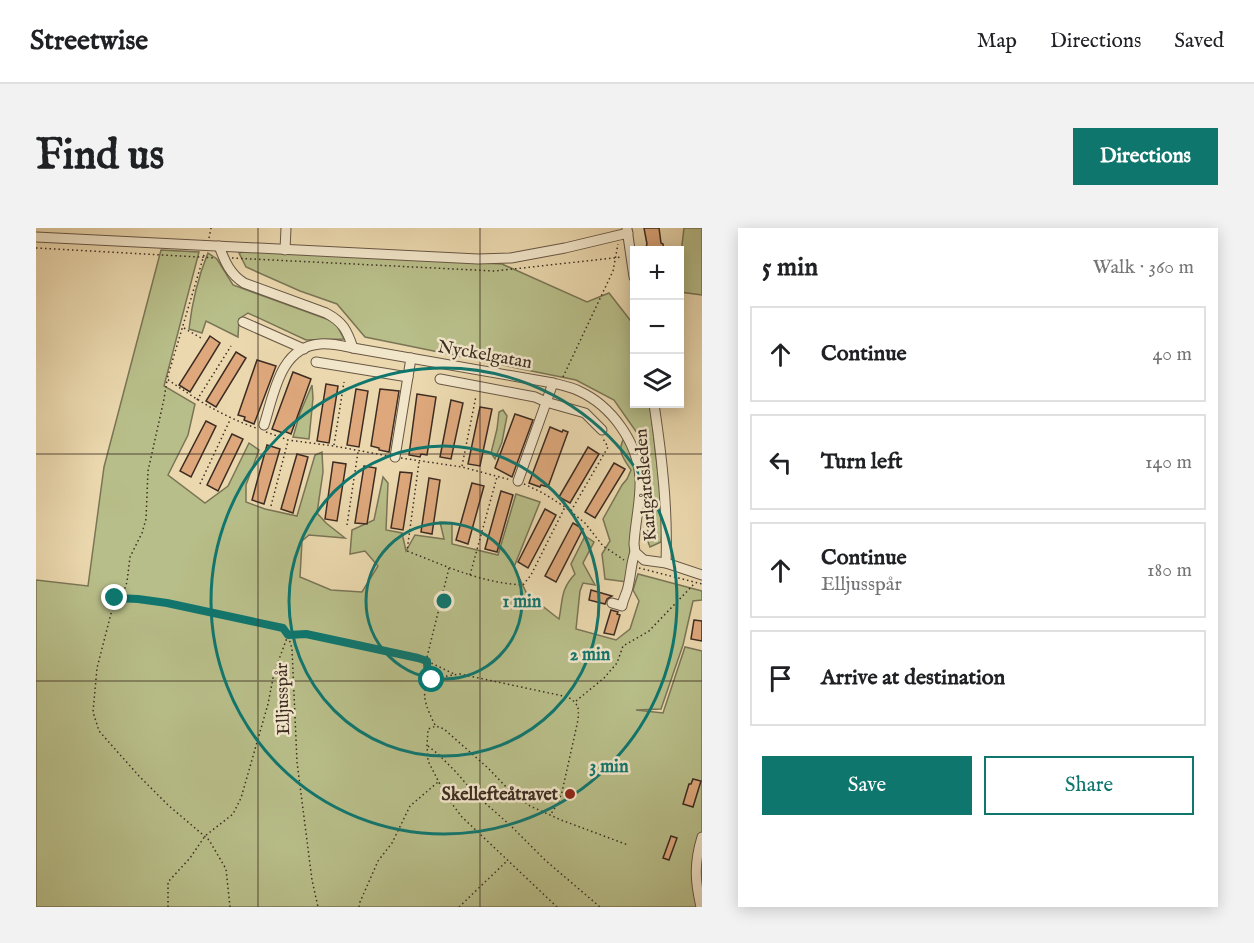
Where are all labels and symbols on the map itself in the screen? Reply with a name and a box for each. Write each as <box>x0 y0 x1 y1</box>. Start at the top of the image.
street label: Nyckelgatan <box>436 336 534 375</box>
street label: Karlgårdsleden <box>630 427 663 542</box>
route end <box>101 584 127 610</box>
centre of rings <box>434 591 454 611</box>
text: 1 min <box>503 591 542 614</box>
text: 2 min <box>570 644 611 667</box>
street label: Elljusspår <box>271 662 296 736</box>
route start <box>418 666 444 692</box>
text: 3 min <box>590 756 629 779</box>
place label: Skellefteåtravet <box>442 784 559 807</box>
marker: Skellefteåtravet <box>563 787 577 801</box>

